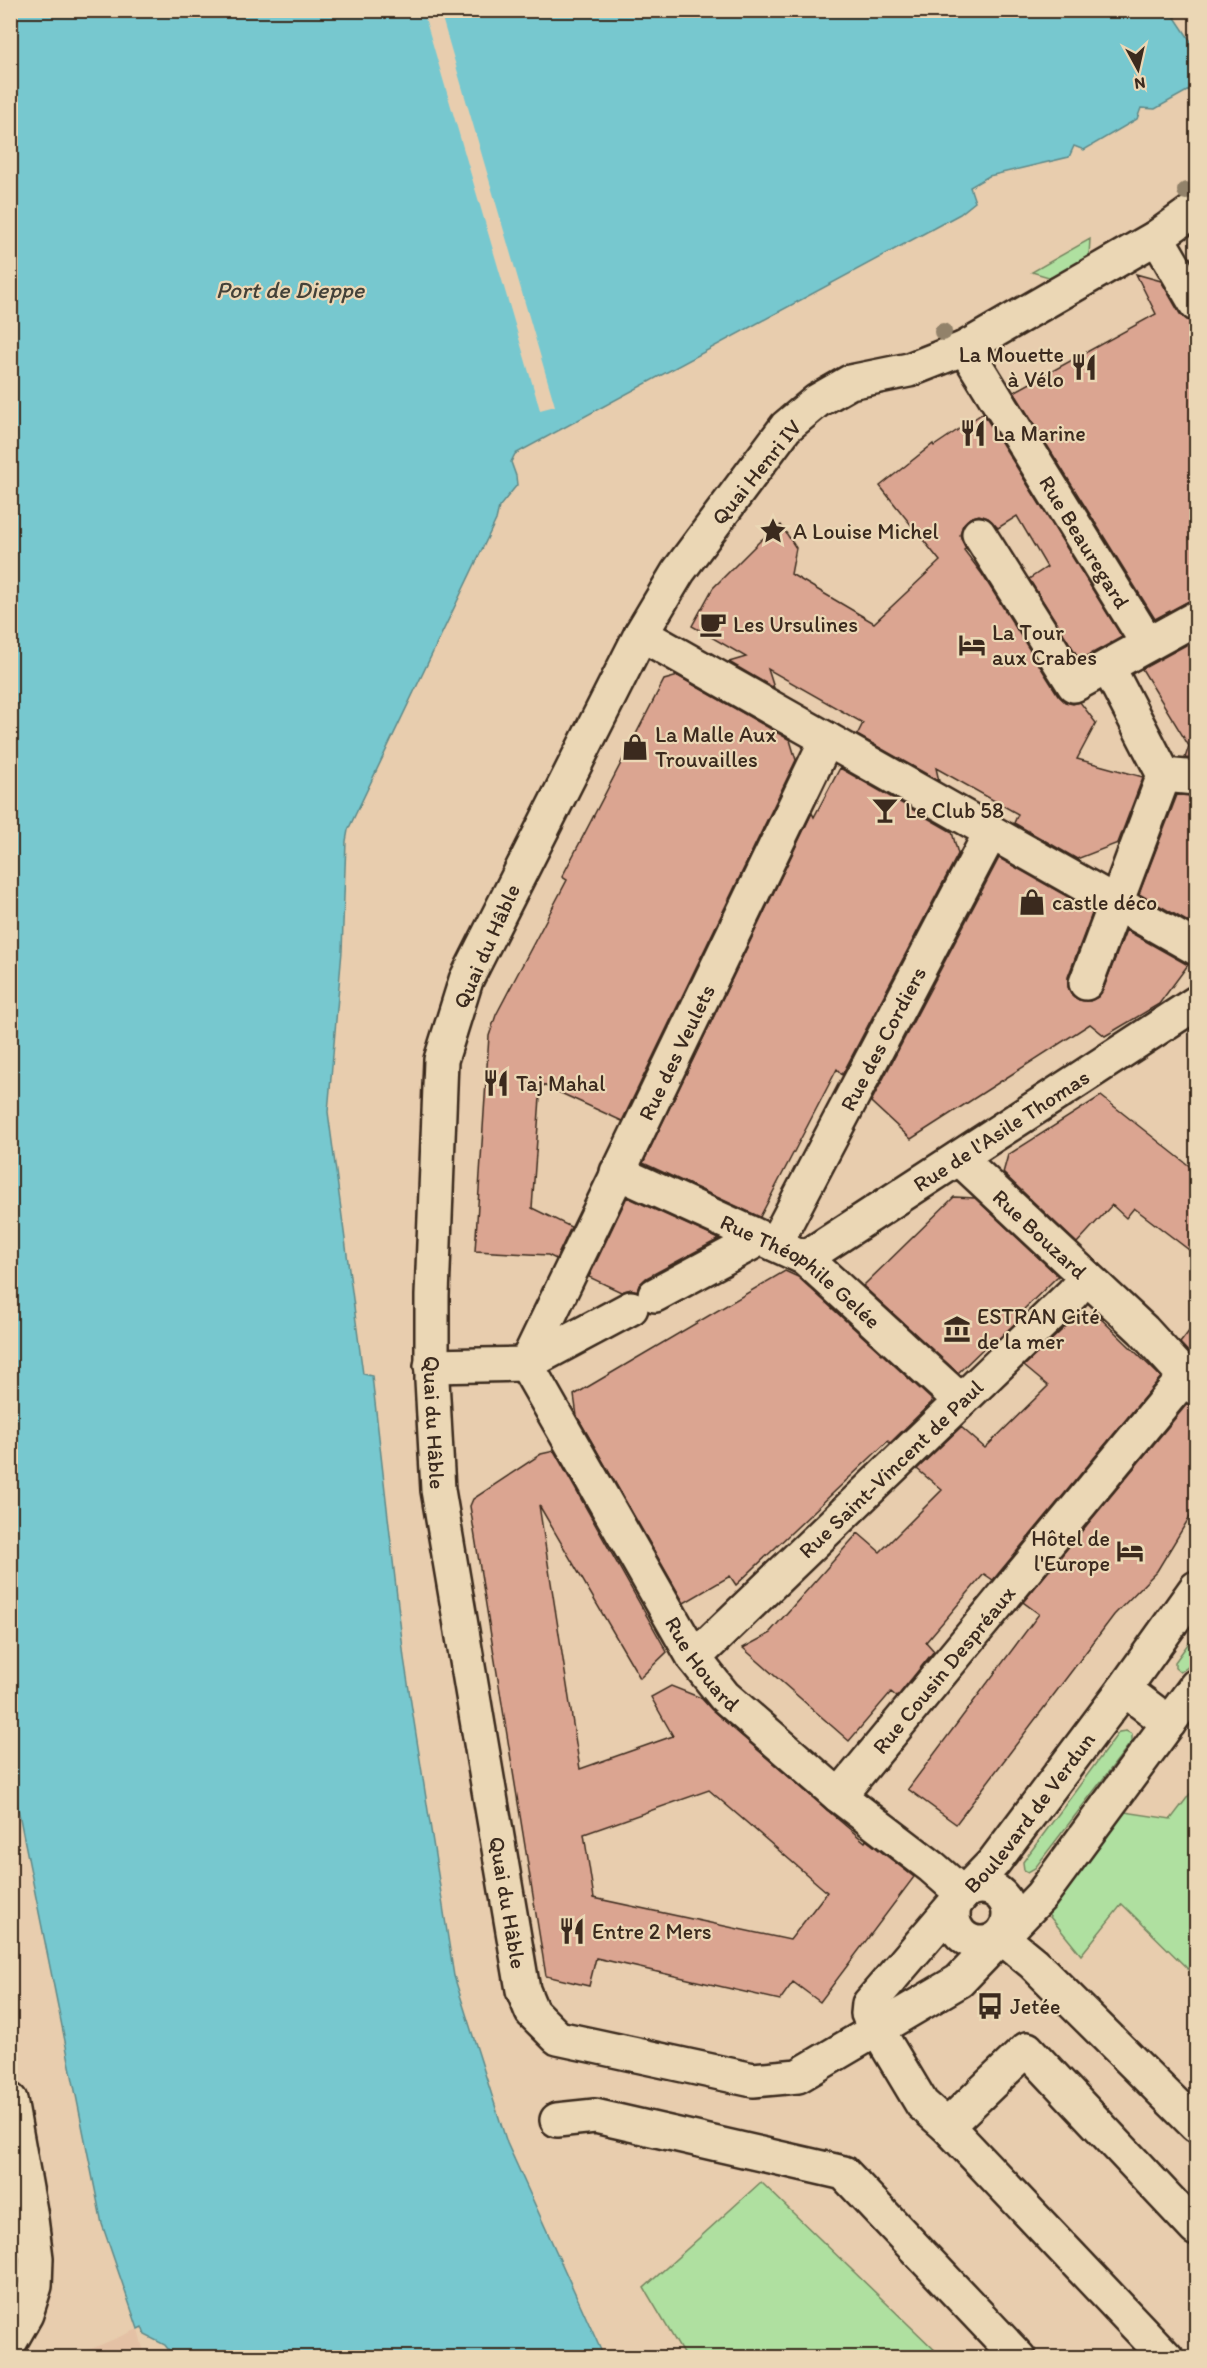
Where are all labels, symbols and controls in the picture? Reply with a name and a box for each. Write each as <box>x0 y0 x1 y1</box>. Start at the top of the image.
north arrow <box>1108 39 1168 99</box>
text: N <box>1133 73 1147 94</box>
water label: Port de Dieppe <box>216 275 366 304</box>
place label: La Mouette à Vélo <box>959 341 1064 393</box>
restaurant icon: La Mouette à Vélo <box>1069 352 1099 382</box>
street label: Quai Henri IV <box>706 414 807 530</box>
restaurant icon: La Marine <box>958 418 988 448</box>
place label: La Marine <box>993 420 1086 447</box>
street label: Rue Beauregard <box>1033 471 1136 614</box>
place icon: A Louise Michel <box>758 516 788 546</box>
place label: A Louise Michel <box>793 518 939 545</box>
cafe icon: Les Ursulines <box>698 609 728 639</box>
place label: Les Ursulines <box>733 611 858 638</box>
place label: La Tour aux Crabes <box>992 619 1097 671</box>
hotel icon: La Tour aux Crabes <box>957 630 987 660</box>
place label: La Malle Aux Trouvailles <box>655 721 776 773</box>
shop icon: La Malle Aux Trouvailles <box>620 732 650 762</box>
bar icon: Le Club 58 <box>870 795 900 825</box>
place label: Le Club 58 <box>905 797 1004 824</box>
street label: Quai du Hâble <box>447 880 526 1013</box>
shop icon: castle déco <box>1017 887 1047 917</box>
place label: castle déco <box>1052 889 1157 916</box>
street label: Rue des Cordiers <box>834 962 932 1116</box>
street label: Rue des Veulets <box>632 980 721 1125</box>
street label: Rue de l'Asile Thomas <box>908 1063 1094 1198</box>
restaurant icon: Taj Mahal <box>481 1068 511 1098</box>
place label: Taj Mahal <box>516 1070 605 1097</box>
street label: Rue Bouzard <box>987 1184 1093 1285</box>
street label: Rue Théophile Gelée <box>716 1208 886 1335</box>
place label: ESTRAN Cité de la mer <box>977 1303 1100 1355</box>
museum icon: ESTRAN Cité de la mer <box>942 1314 972 1344</box>
street label: Quai du Hâble <box>418 1356 451 1490</box>
street label: Rue Saint-Vincent de Paul <box>793 1374 989 1564</box>
place label: Hôtel de l'Europe <box>1031 1525 1110 1577</box>
hotel icon: Hôtel de l'Europe <box>1115 1536 1145 1566</box>
street label: Rue Cousin Despréaux <box>866 1580 1021 1760</box>
street label: Rue Houard <box>659 1612 745 1717</box>
street label: Boulevard de Verdun <box>958 1727 1101 1899</box>
street label: Quai du Hâble <box>483 1834 532 1971</box>
restaurant icon: Entre 2 Mers <box>557 1916 587 1946</box>
place label: Entre 2 Mers <box>592 1918 712 1945</box>
bus stop icon: Jetée <box>975 1991 1005 2021</box>
place label: Jetée <box>1010 1993 1061 2020</box>

